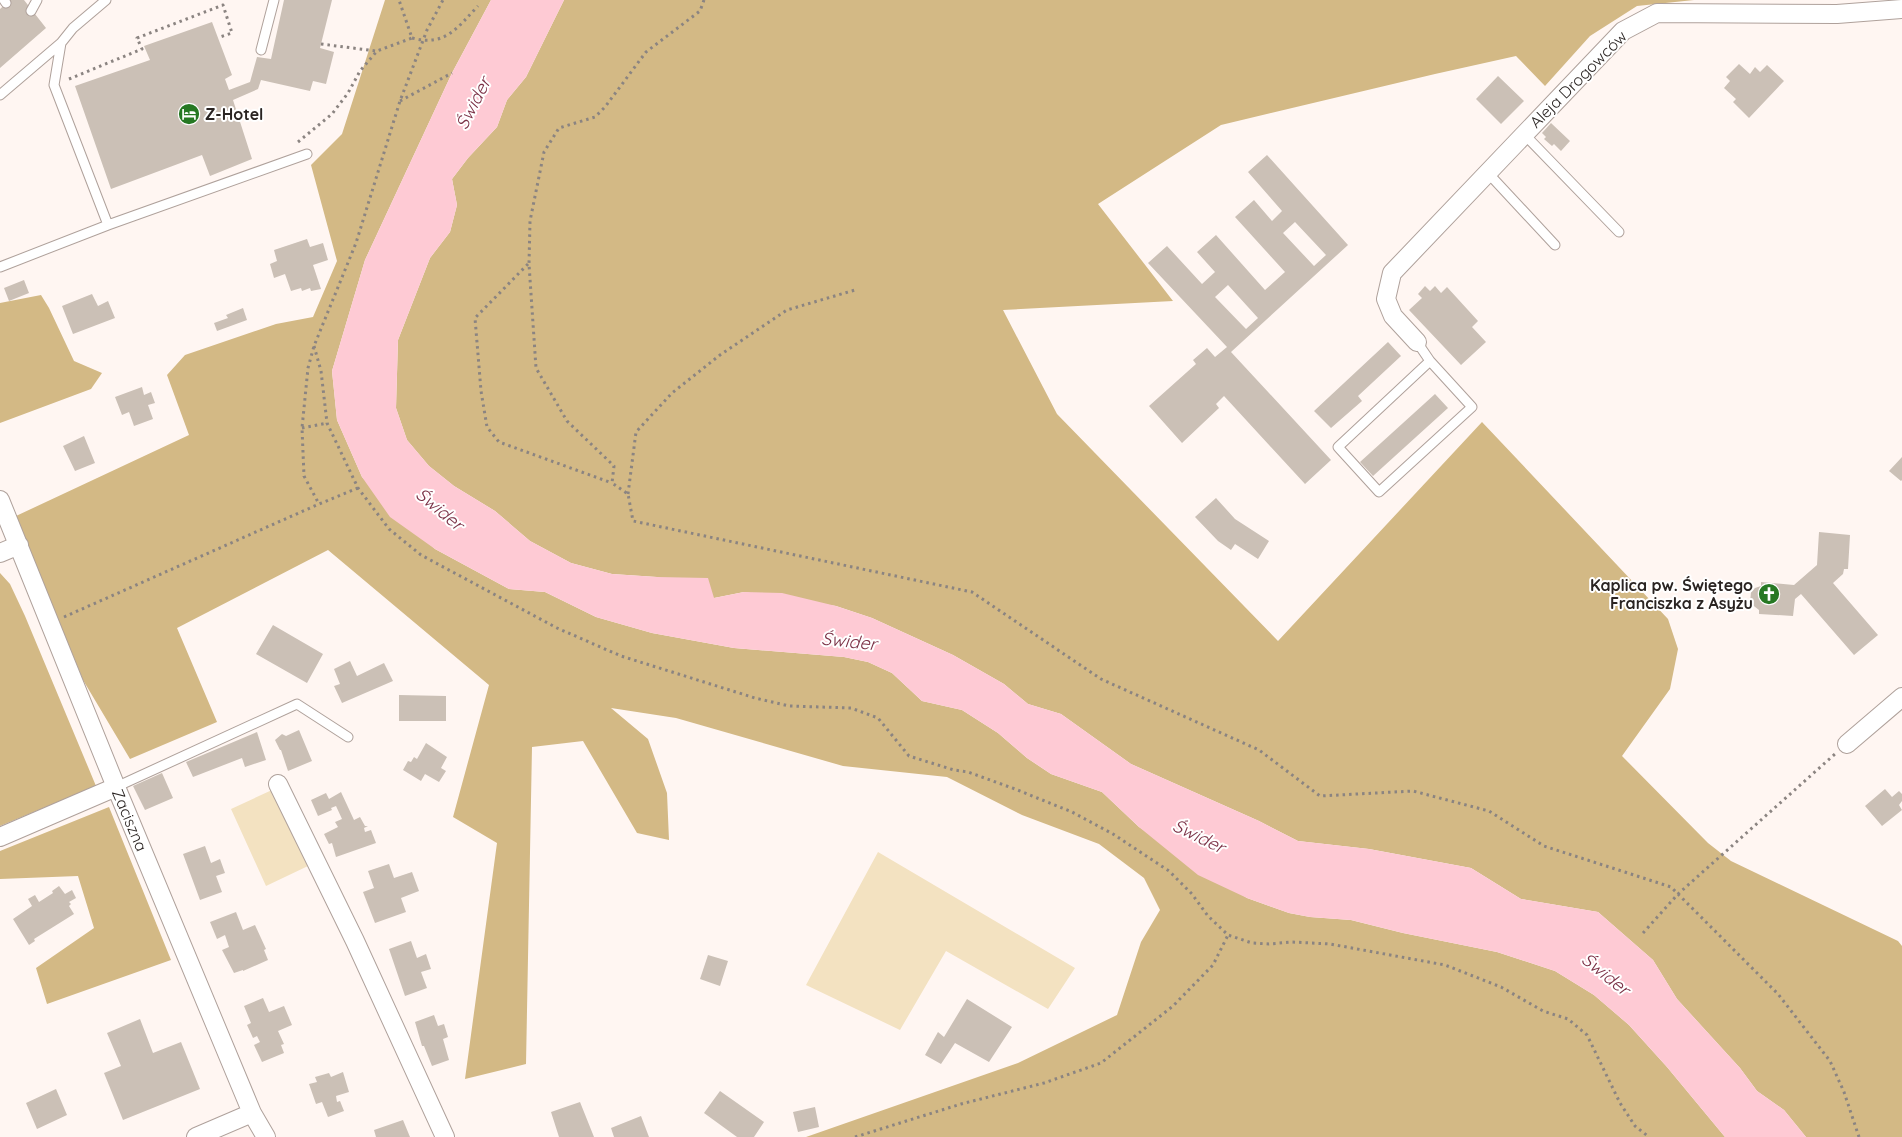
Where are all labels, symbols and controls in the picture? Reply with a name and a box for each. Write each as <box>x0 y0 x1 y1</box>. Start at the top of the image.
street label: Aleja Drogowców <box>1525 26 1631 132</box>
water label: Świder <box>450 71 497 133</box>
hotel icon: Z-Hotel <box>177 102 201 126</box>
place label: Z-Hotel <box>205 104 263 124</box>
water label: Świder <box>411 482 470 537</box>
place label: Kaplica pw. Świętego Franciszka z Asyżu <box>1590 575 1753 613</box>
church icon: Kaplica pw. Świętego Franciszka z Asyżu <box>1757 582 1781 606</box>
water label: Świder <box>820 627 880 656</box>
street label: Zaciszna <box>108 786 152 854</box>
water label: Świder <box>1169 813 1231 859</box>
water label: Świder <box>1577 948 1636 1002</box>

